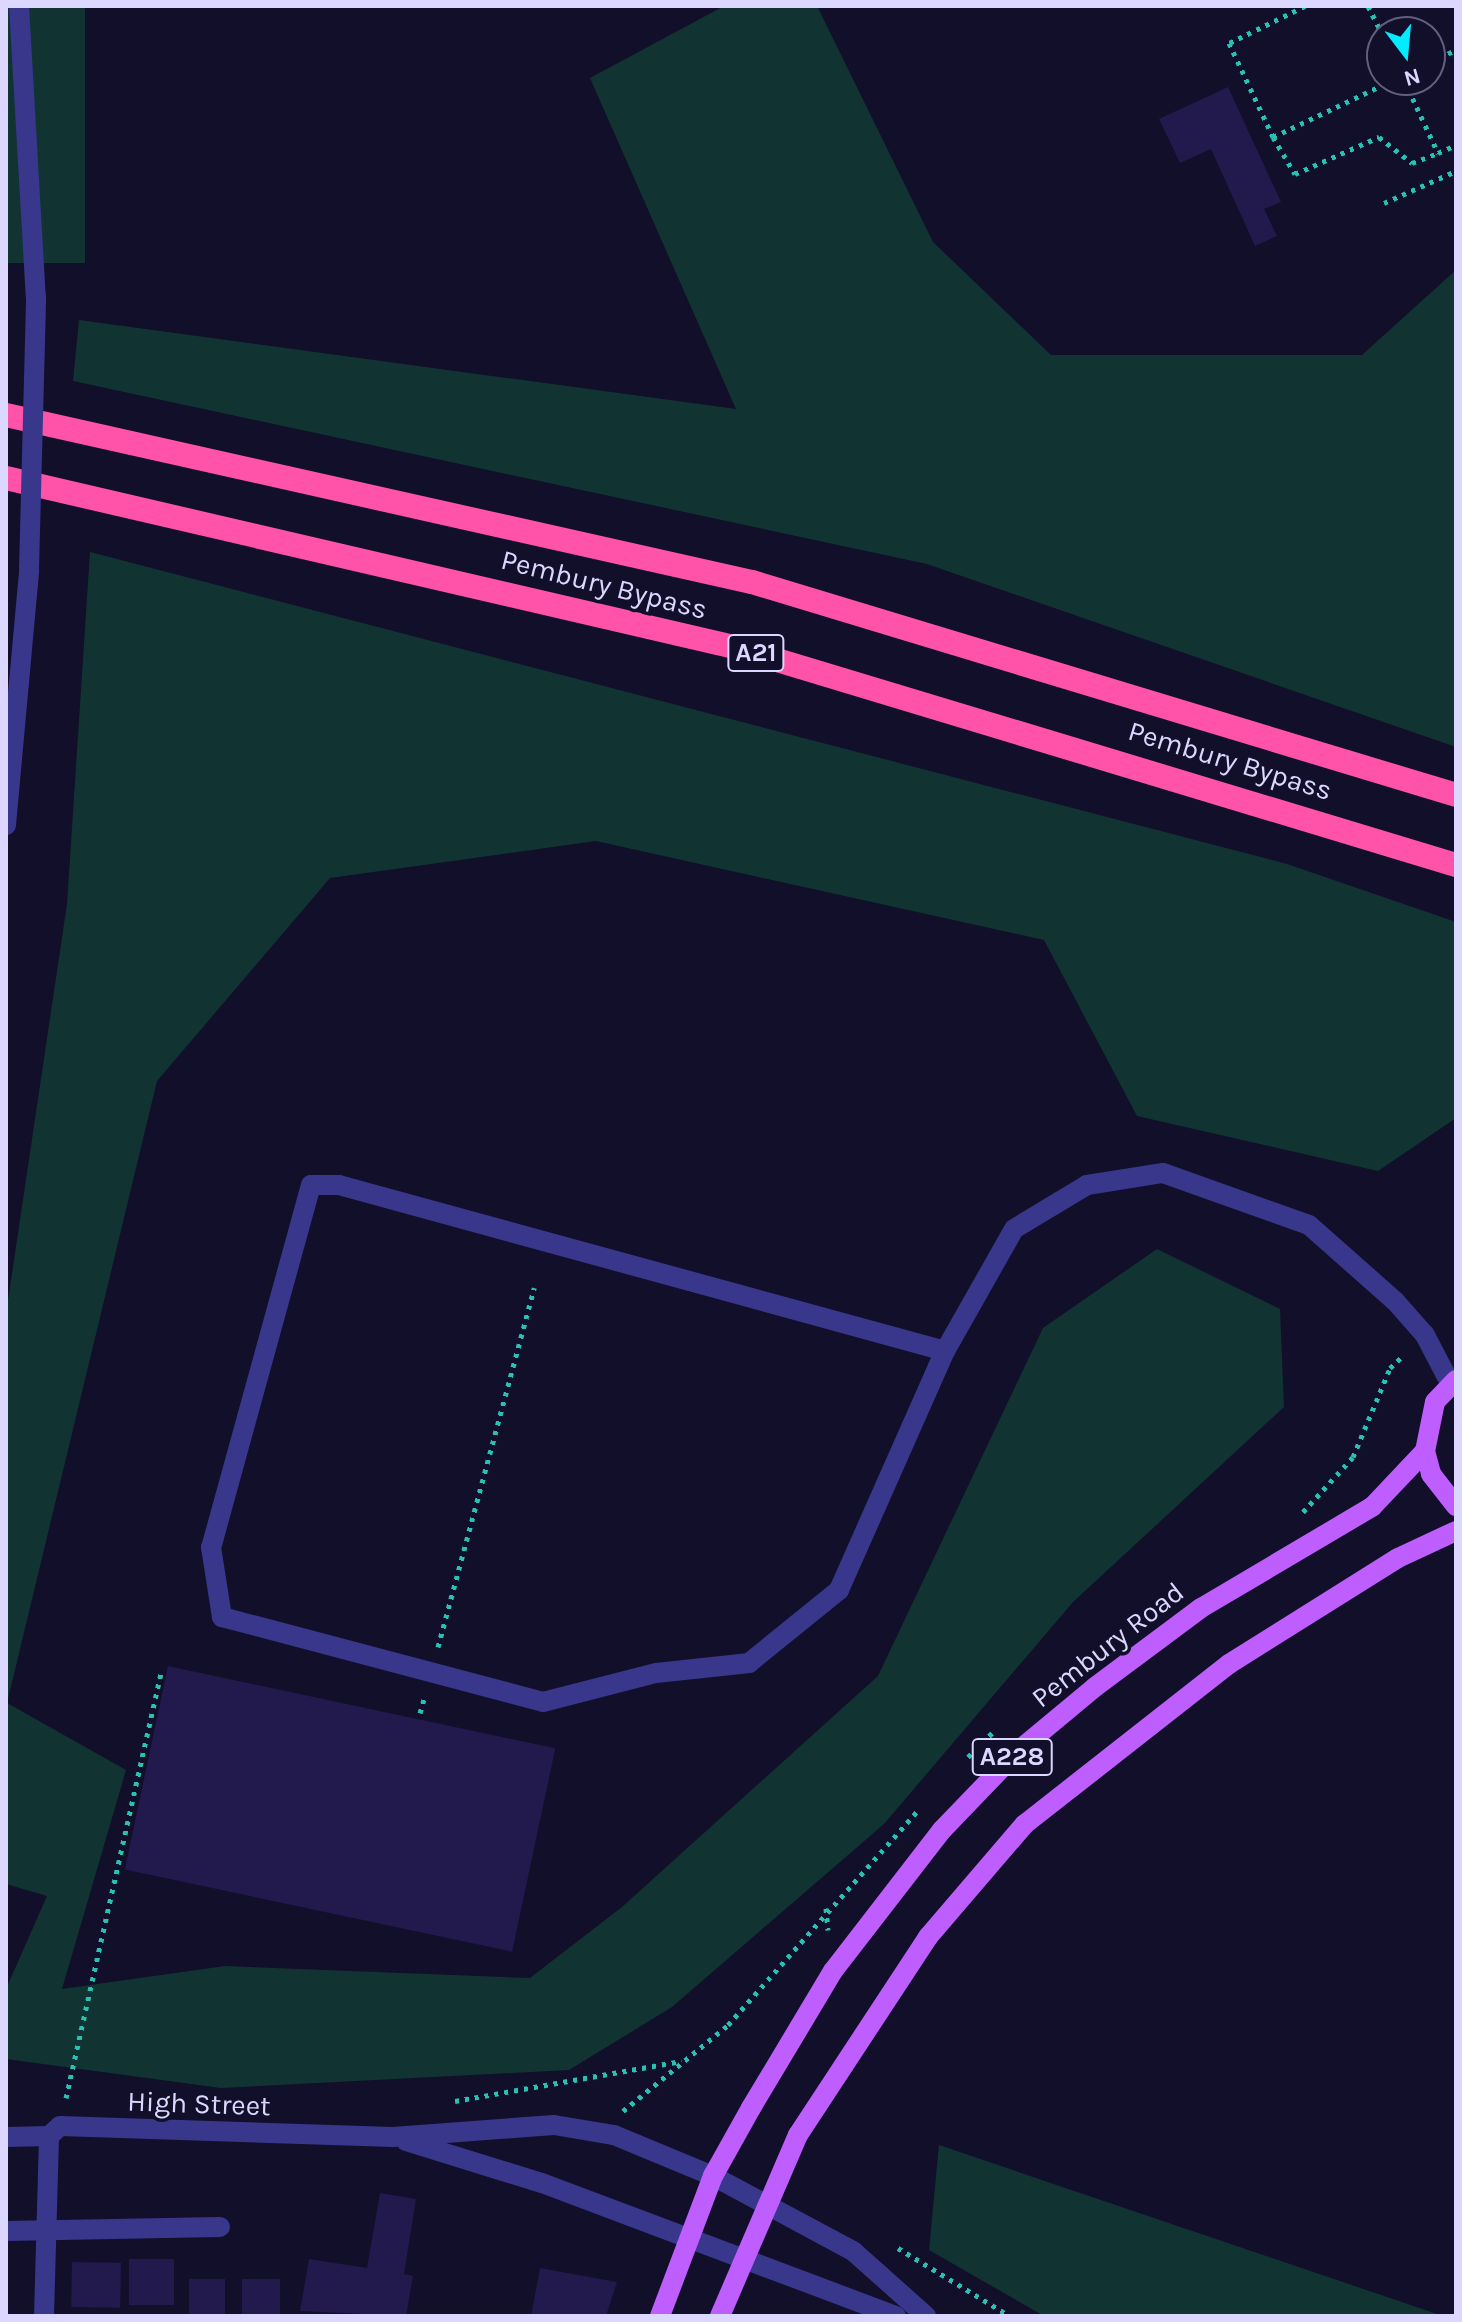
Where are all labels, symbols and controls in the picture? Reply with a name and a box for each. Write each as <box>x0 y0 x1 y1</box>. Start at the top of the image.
north arrow <box>1366 16 1446 96</box>
text: N <box>1401 62 1423 92</box>
street label: Pembury Bypass <box>498 543 710 627</box>
road number: A21 <box>726 631 786 675</box>
street label: Pembury Bypass <box>1124 714 1336 808</box>
street label: Pembury Road <box>1025 1575 1191 1715</box>
road number: A228 <box>970 1735 1054 1779</box>
street label: High Street <box>127 2085 271 2123</box>

